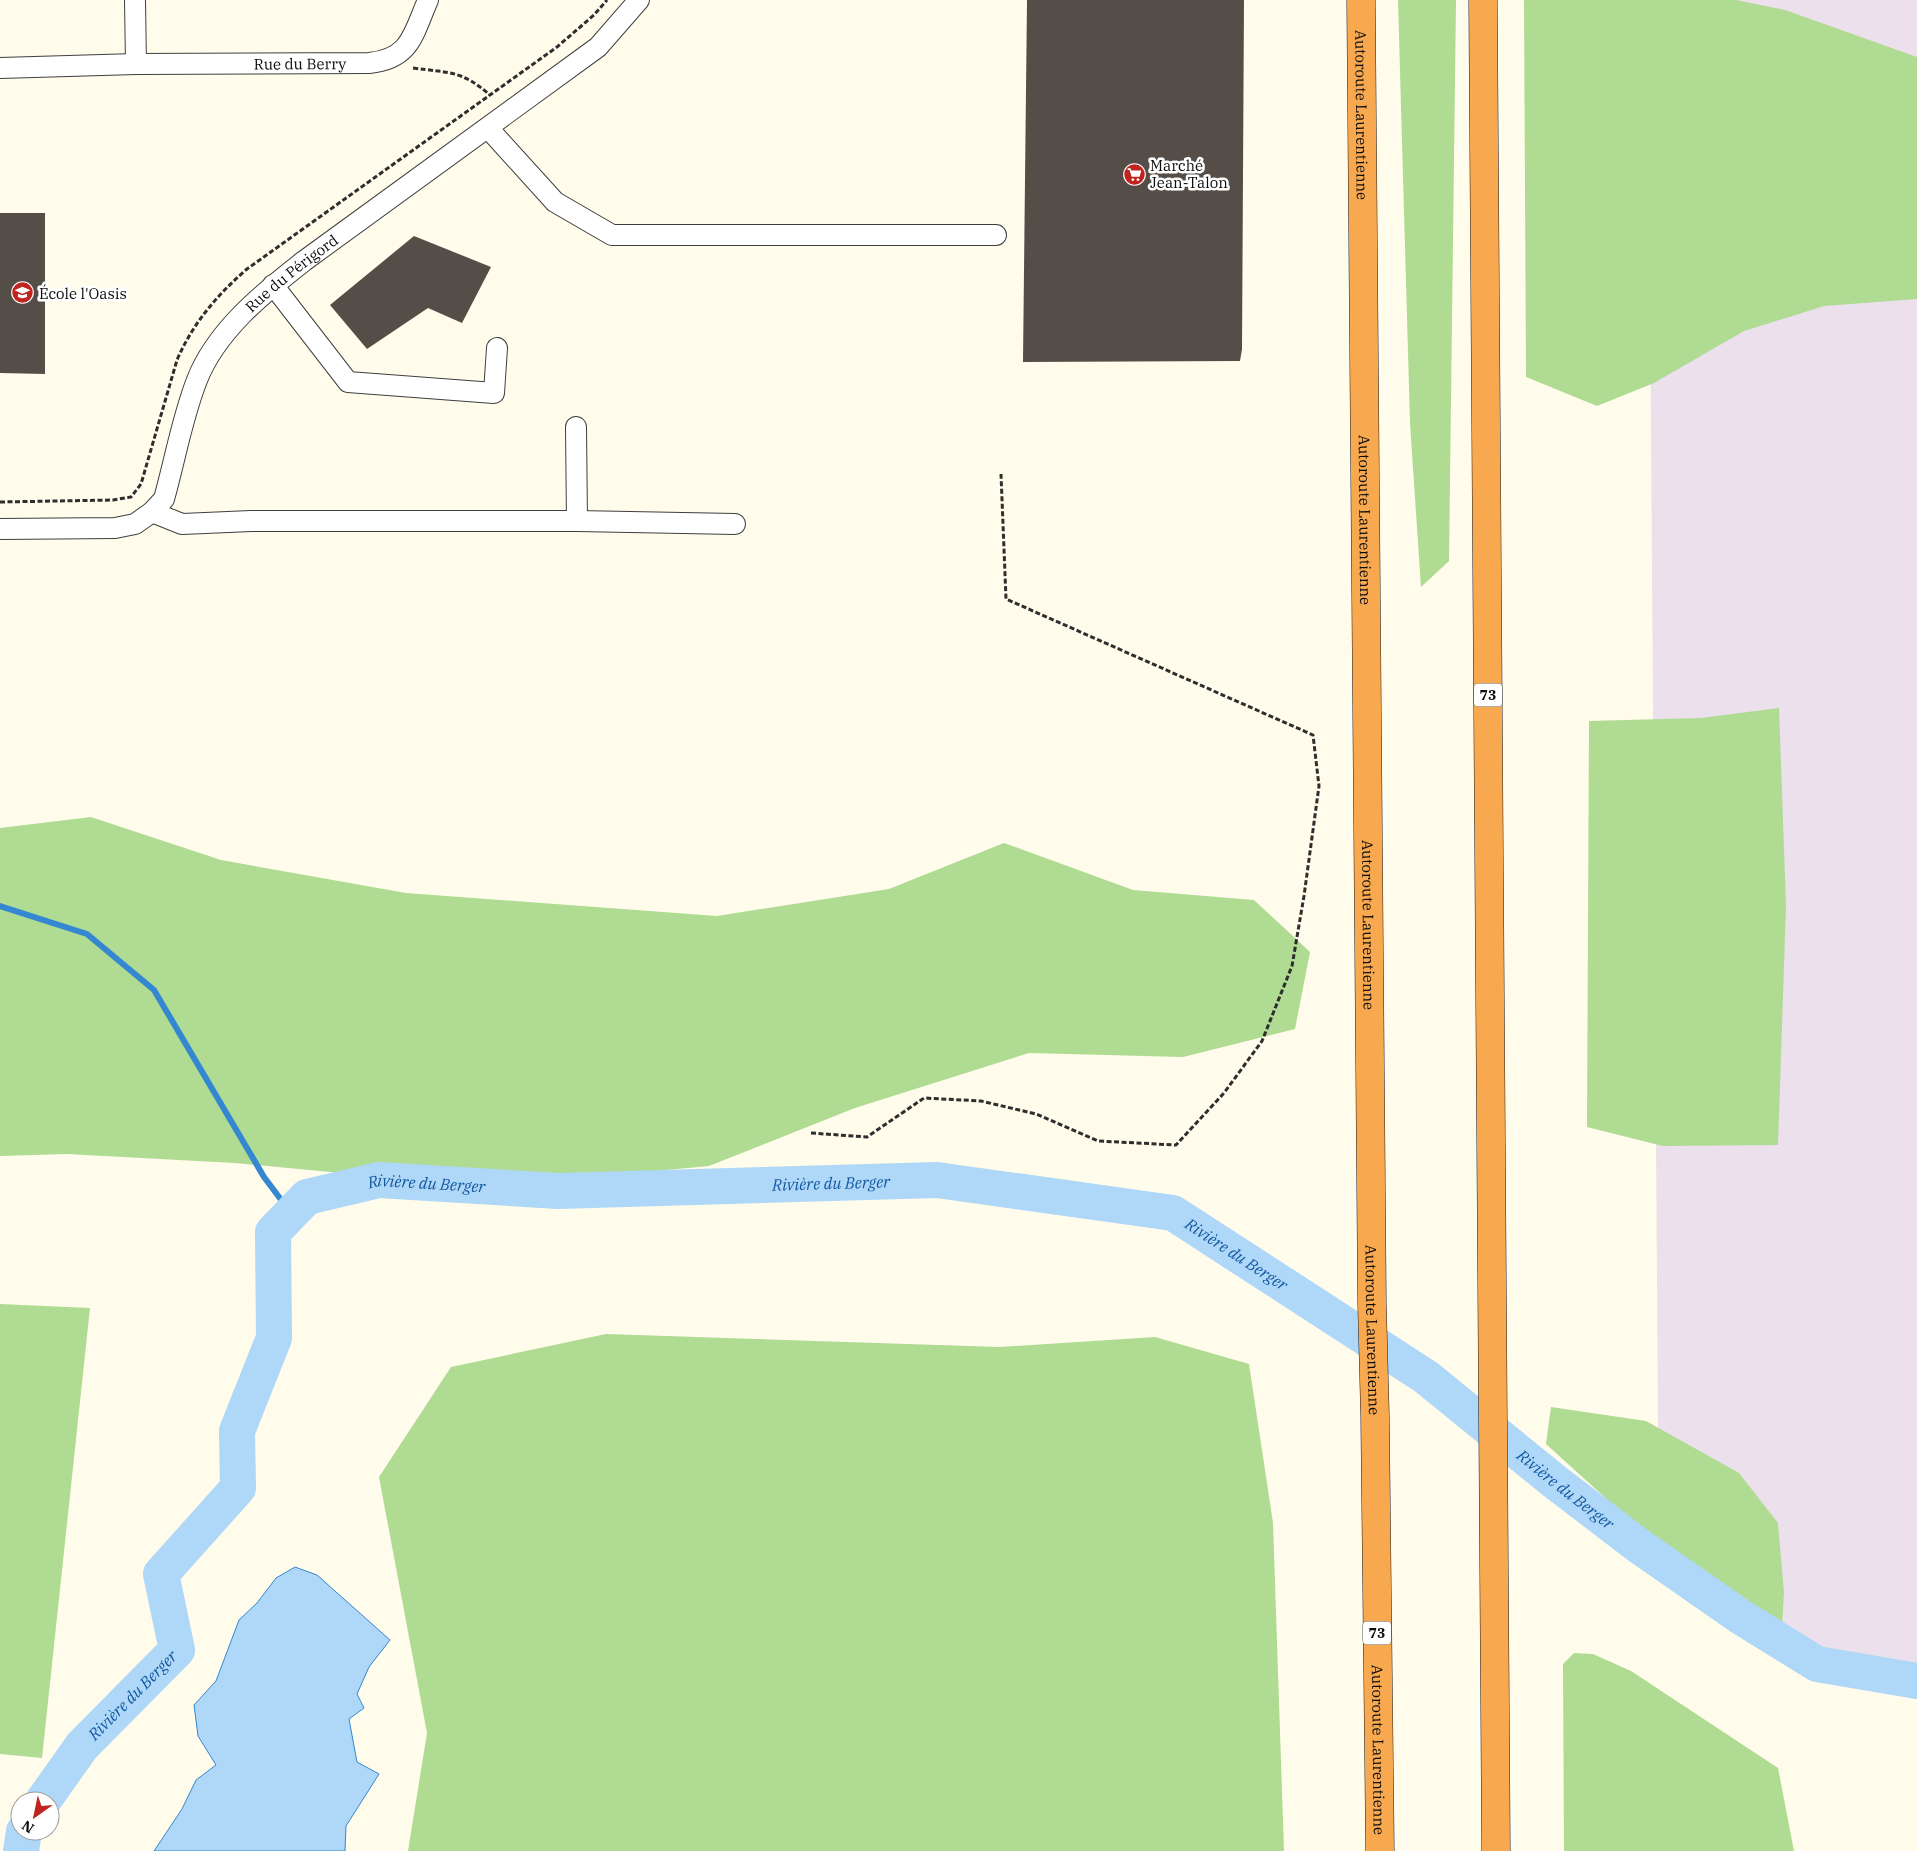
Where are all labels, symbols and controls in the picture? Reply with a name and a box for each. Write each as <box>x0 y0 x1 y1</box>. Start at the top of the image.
street label: Autoroute Laurentienne <box>1352 30 1372 200</box>
street label: Rue du Berry <box>254 54 346 73</box>
place label: Marché Jean-Talon <box>1150 156 1228 192</box>
supermarket icon: Marché Jean-Talon <box>1122 162 1146 186</box>
street label: Rue du Périgord <box>241 230 341 316</box>
school or university icon: École l'Oasis <box>11 281 35 305</box>
place label: École l'Oasis <box>39 284 127 303</box>
street label: Autoroute Laurentienne <box>1355 435 1376 605</box>
road number: 73 <box>1474 684 1502 706</box>
street label: Autoroute Laurentienne <box>1359 840 1379 1010</box>
water label: Rivière du Berger <box>365 1170 487 1197</box>
water label: Rivière du Berger <box>771 1171 891 1195</box>
water label: Rivière du Berger <box>1181 1213 1292 1295</box>
street label: Autoroute Laurentienne <box>1362 1245 1384 1415</box>
water label: Rivière du Berger <box>1512 1444 1619 1534</box>
road number: 73 <box>1363 1622 1391 1645</box>
water label: Rivière du Berger <box>83 1645 182 1745</box>
street label: Autoroute Laurentienne <box>1368 1665 1389 1835</box>
north arrow <box>10 1791 60 1841</box>
text: N <box>18 1816 37 1837</box>

